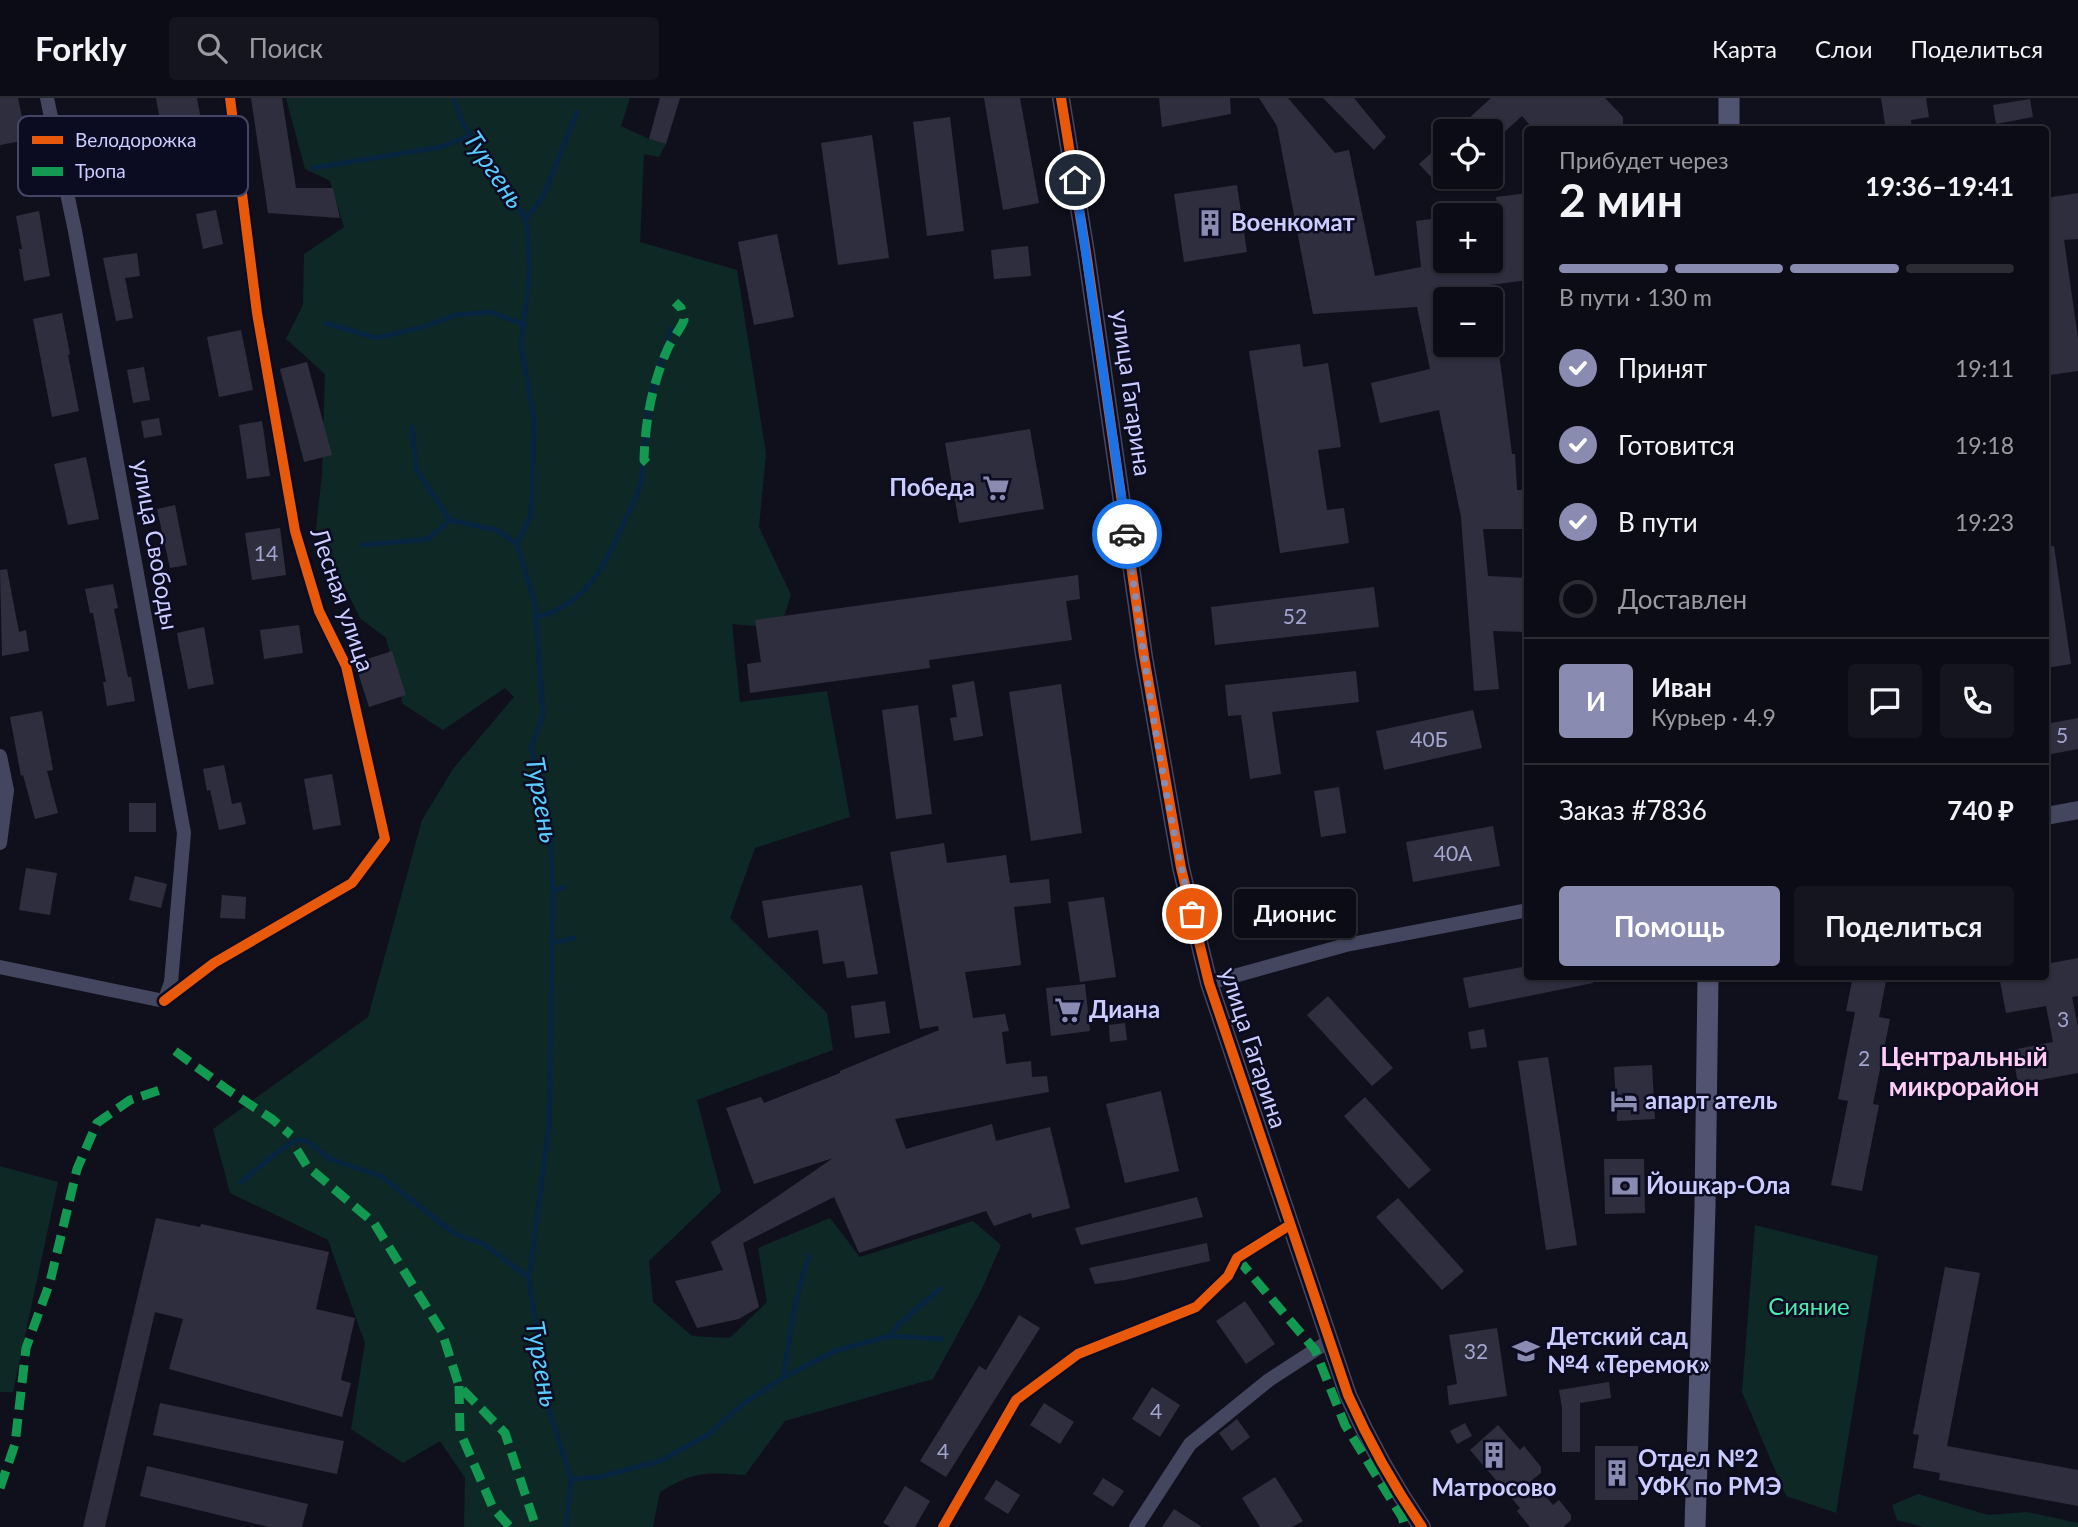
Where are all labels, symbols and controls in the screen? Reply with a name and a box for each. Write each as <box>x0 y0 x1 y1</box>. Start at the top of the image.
search box <box>169 17 659 80</box>
text: Forkly <box>35 28 127 68</box>
icon: search <box>193 29 231 67</box>
text: Поиск <box>249 32 323 64</box>
text: Карта <box>1712 34 1777 63</box>
text: Слои <box>1815 34 1872 63</box>
text: Поделиться <box>1910 34 2043 63</box>
legend <box>18 116 248 196</box>
map controls <box>1433 119 1503 357</box>
button: locate <box>1433 119 1503 189</box>
water label: Тургень <box>457 124 532 214</box>
text: Велодорожка <box>75 128 196 151</box>
text: Прибудет через <box>1559 146 1729 174</box>
pin <box>1045 150 1105 210</box>
text: Тропа <box>75 159 126 182</box>
icon: home <box>1056 161 1094 199</box>
text: 19:36–19:41 <box>1865 170 2014 202</box>
text: 2 мин <box>1559 172 1683 227</box>
button: + <box>1433 203 1503 273</box>
place label: Военкомат <box>1231 207 1355 236</box>
building icon: Военкомат <box>1195 208 1225 238</box>
text: В пути · 130 m <box>1559 283 1712 311</box>
button: − <box>1433 287 1503 357</box>
street label: улица Гагарина <box>1106 308 1158 478</box>
icon: check <box>1559 349 1597 387</box>
text: Принят <box>1618 352 1707 384</box>
text: 19:11 <box>1955 354 2014 382</box>
icon: check <box>1559 426 1597 464</box>
text: Готовится <box>1618 429 1735 461</box>
text: 19:18 <box>1955 431 2014 459</box>
street label: улица Свободы <box>127 457 186 632</box>
place label: Победа <box>889 472 975 501</box>
supermarket icon: Победа <box>981 473 1011 503</box>
courier <box>1092 499 1162 569</box>
icon: check <box>1559 503 1597 541</box>
text: В пути <box>1618 506 1698 538</box>
text: 19:23 <box>1955 508 2014 536</box>
icon: car <box>1108 515 1146 553</box>
street label: Лесная улица <box>305 523 382 675</box>
house number: 14 <box>254 540 278 565</box>
text: Доставлен <box>1618 583 1747 615</box>
house number: 52 <box>1283 603 1307 628</box>
button: chat <box>1848 664 1922 738</box>
button: phone <box>1940 664 2014 738</box>
text: Иван <box>1651 671 1712 703</box>
text: И <box>1586 685 1606 717</box>
text: Курьер · 4.9 <box>1651 703 1776 731</box>
house number: 5 <box>2056 722 2068 747</box>
house number: 40Б <box>1410 726 1448 751</box>
water label: Тургень <box>520 754 566 845</box>
text: Заказ #7836 <box>1559 794 1707 826</box>
text: 740 ₽ <box>1947 794 2014 826</box>
house number: 40А <box>1434 840 1473 865</box>
pin <box>1162 884 1222 944</box>
button: Помощь <box>1559 886 1780 966</box>
button: Поделиться <box>1794 886 2014 966</box>
callout: Дионис <box>1234 890 1356 938</box>
icon: bag <box>1173 895 1211 933</box>
text: Дионис <box>1254 899 1336 927</box>
street label: улица Гагарина <box>1215 963 1294 1132</box>
place label: Диана <box>1089 994 1160 1023</box>
supermarket icon: Диана <box>1053 995 1083 1025</box>
house number: 3 <box>2057 1006 2069 1031</box>
district label: Центральный микрорайон <box>1880 1040 2048 1102</box>
house number: 2 <box>1858 1045 1870 1070</box>
place label: апарт атель <box>1645 1085 1778 1114</box>
hotel icon: апарт атель <box>1609 1086 1639 1116</box>
place label: Йошкар-Ола <box>1646 1170 1790 1199</box>
bank icon: Йошкар-Ола <box>1610 1171 1640 1201</box>
park label: Сияние <box>1768 1291 1850 1320</box>
water label: Тургень <box>520 1318 566 1409</box>
place label: Детский сад №4 «Теремок» <box>1547 1321 1710 1378</box>
school or university icon: Детский сад №4 «Теремок» <box>1511 1336 1541 1366</box>
house number: 32 <box>1464 1338 1488 1363</box>
house number: 4 <box>1150 1398 1162 1423</box>
house number: 4 <box>937 1438 949 1463</box>
building icon: Матросово <box>1479 1440 1509 1470</box>
place label: Отдел №2 УФК по РМЭ <box>1637 1443 1781 1500</box>
building icon: Отдел №2 УФК по РМЭ <box>1602 1458 1632 1488</box>
place label: Матросово <box>1431 1472 1557 1501</box>

